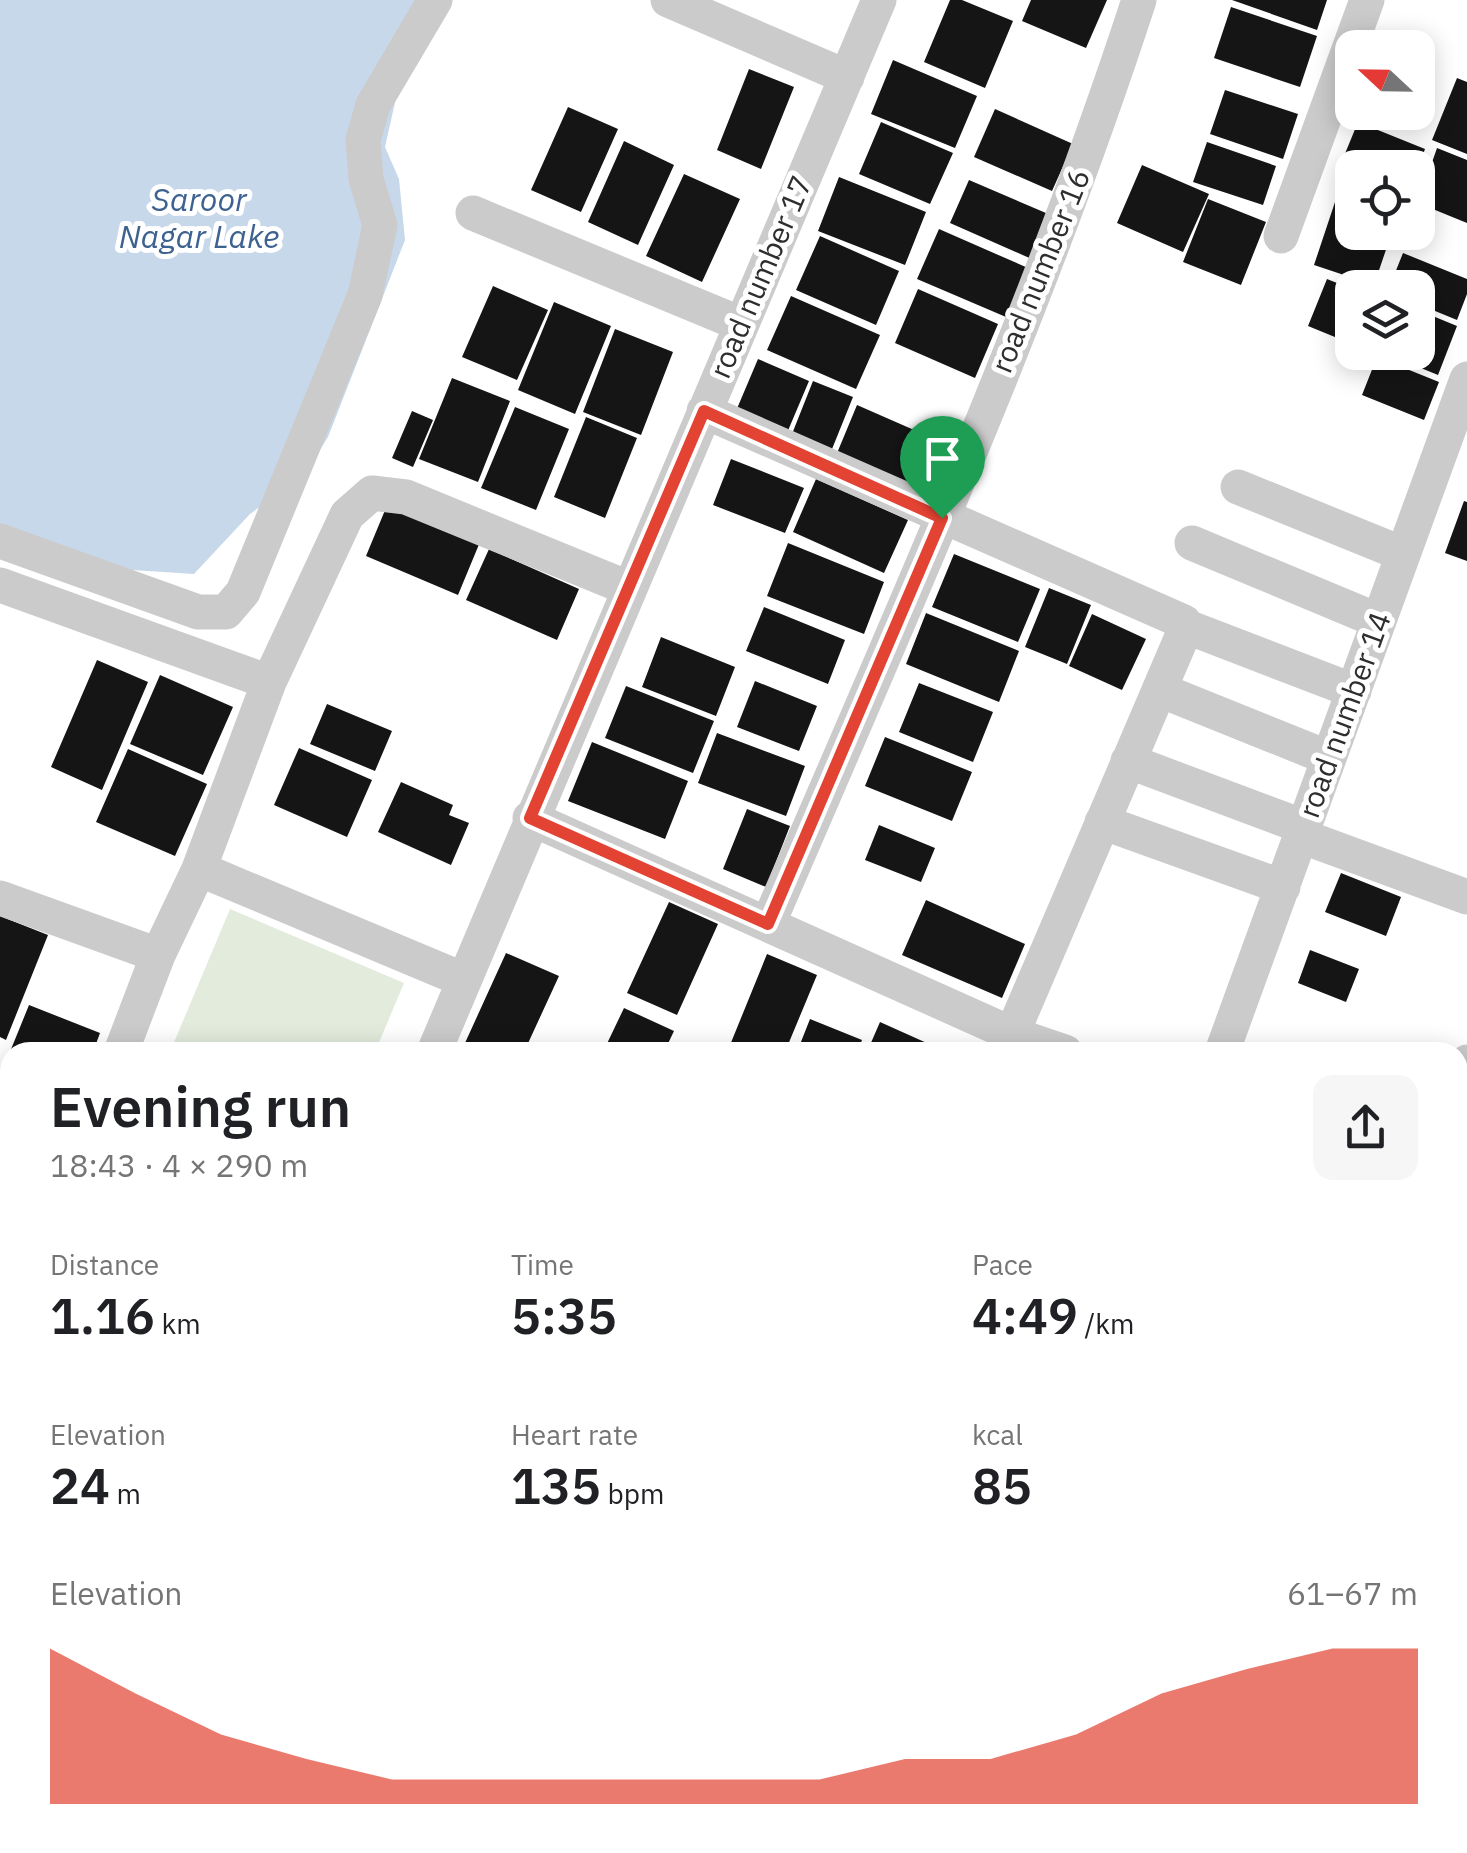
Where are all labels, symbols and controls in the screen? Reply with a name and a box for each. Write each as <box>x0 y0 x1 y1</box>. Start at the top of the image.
north arrow <box>1335 30 1435 130</box>
map controls <box>1335 30 1435 370</box>
button: locate <box>1335 150 1435 250</box>
street label: road number 16 <box>981 163 1098 378</box>
street label: road number 17 <box>699 169 820 384</box>
water label: Saroor Nagar Lake <box>119 178 279 257</box>
button: layers <box>1335 270 1435 370</box>
pin <box>900 416 985 519</box>
icon: arrive <box>915 431 970 486</box>
street label: road number 14 <box>1288 606 1399 823</box>
text: Evening run <box>50 1071 351 1142</box>
button: share <box>1313 1075 1418 1180</box>
text: 18:43 · 4 × 290 m <box>50 1144 308 1186</box>
text: Distance <box>50 1246 159 1283</box>
text: Time <box>511 1246 574 1283</box>
text: Pace <box>972 1246 1033 1283</box>
text: 1.16 <box>50 1283 155 1348</box>
text: 5:35 <box>511 1283 617 1348</box>
text: 4:49 <box>972 1283 1078 1348</box>
text: km <box>155 1305 201 1342</box>
text: /km <box>1078 1305 1135 1342</box>
text: Elevation <box>50 1416 166 1453</box>
text: Heart rate <box>511 1416 638 1453</box>
text: kcal <box>972 1416 1023 1453</box>
text: 24 <box>50 1453 110 1518</box>
text: 135 <box>511 1453 601 1518</box>
text: 85 <box>972 1453 1032 1518</box>
text: m <box>110 1475 141 1512</box>
text: bpm <box>601 1475 665 1512</box>
text: Elevation <box>50 1572 183 1614</box>
text: 61–67 m <box>1287 1572 1418 1614</box>

